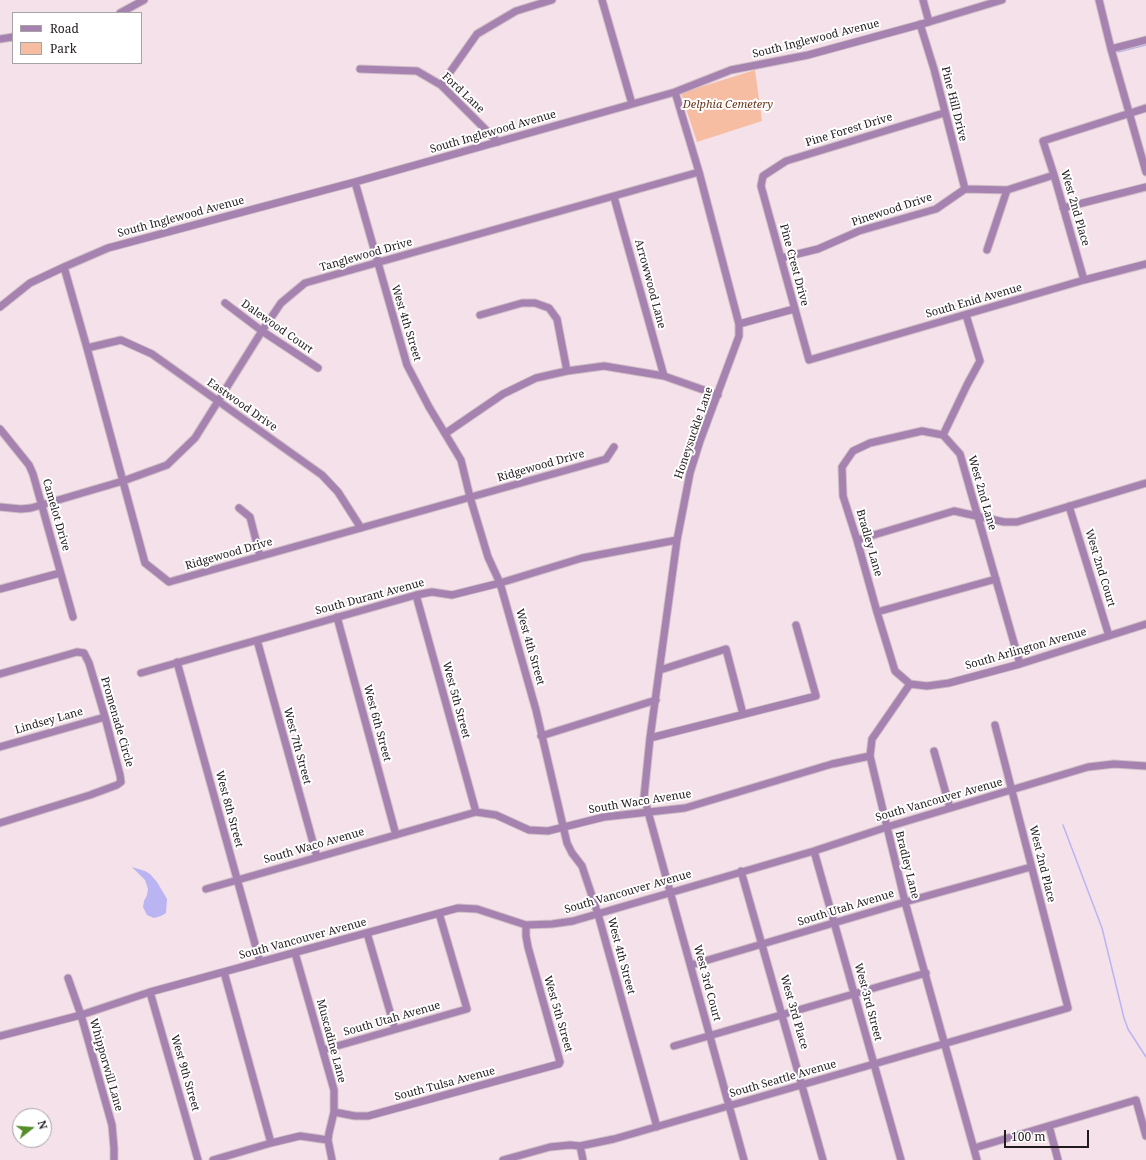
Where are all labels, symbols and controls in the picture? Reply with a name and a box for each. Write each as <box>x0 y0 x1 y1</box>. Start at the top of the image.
legend <box>12 12 142 64</box>
street label: South Inglewood Avenue <box>751 17 881 61</box>
text: Road <box>50 20 79 37</box>
text: Park <box>50 40 77 57</box>
street label: Pine Hill Drive <box>938 65 970 143</box>
street label: Ford Lane <box>439 70 487 116</box>
park label: Delphia Cemetery <box>683 98 773 112</box>
street label: South Inglewood Avenue <box>428 108 558 156</box>
street label: Pine Forest Drive <box>804 111 894 149</box>
street label: West 2nd Place <box>1058 168 1092 248</box>
street label: Pinewood Drive <box>850 191 934 229</box>
street label: South Inglewood Avenue <box>116 194 246 240</box>
street label: Pine Crest Drive <box>777 222 811 308</box>
street label: Tanglewood Drive <box>318 235 414 275</box>
street label: Arrowwood Lane <box>632 238 668 330</box>
street label: South Enid Avenue <box>924 281 1024 321</box>
street label: West 4th Street <box>388 283 424 363</box>
street label: Dalewood Court <box>239 297 315 357</box>
street label: Eastwood Drive <box>204 376 280 434</box>
street label: Honeysuckle Lane <box>672 385 716 481</box>
street label: Ridgewood Drive <box>496 447 586 485</box>
street label: West 2nd Lane <box>965 454 999 532</box>
street label: Camelot Drive <box>39 477 73 553</box>
street label: Bradley Lane <box>853 508 885 578</box>
street label: West 2nd Court <box>1082 528 1118 608</box>
street label: Ridgewood Drive <box>184 535 274 573</box>
street label: South Durant Avenue <box>314 576 426 618</box>
street label: West 4th Street <box>513 607 547 687</box>
street label: South Arlington Avenue <box>964 625 1088 673</box>
street label: West 5th Street <box>439 660 473 740</box>
street label: Promenade Circle <box>98 675 136 769</box>
street label: West 6th Street <box>360 683 394 763</box>
street label: Lindsey Lane <box>13 705 85 737</box>
street label: West 7th Street <box>280 706 314 786</box>
street label: West 8th Street <box>212 769 246 849</box>
street label: South Vancouver Avenue <box>874 776 1004 824</box>
street label: South Waco Avenue <box>588 787 692 817</box>
street label: West 2nd Place <box>1026 824 1058 904</box>
street label: South Waco Avenue <box>262 825 366 867</box>
street label: Bradley Lane <box>892 830 922 900</box>
street label: South Vancouver Avenue <box>563 868 693 916</box>
street label: South Utah Avenue <box>796 887 896 929</box>
street label: South Vancouver Avenue <box>238 916 368 962</box>
street label: West 4th Street <box>604 916 638 996</box>
street label: West 3rd Court <box>690 943 724 1023</box>
street label: West 3rd Street <box>851 962 885 1042</box>
street label: West 3rd Place <box>777 973 811 1051</box>
street label: West 5th Street <box>541 974 575 1054</box>
street label: Muscadine Lane <box>313 998 349 1084</box>
street label: South Utah Avenue <box>342 999 442 1039</box>
street label: Whipporwill Lane <box>86 1017 126 1113</box>
street label: West 9th Street <box>168 1033 202 1113</box>
street label: South Seattle Avenue <box>728 1057 838 1101</box>
street label: South Tulsa Avenue <box>393 1064 497 1104</box>
north arrow <box>12 1108 52 1148</box>
text: N <box>35 1118 51 1131</box>
scale bar <box>1006 1122 1091 1148</box>
text: 100 m <box>1011 1128 1046 1145</box>

